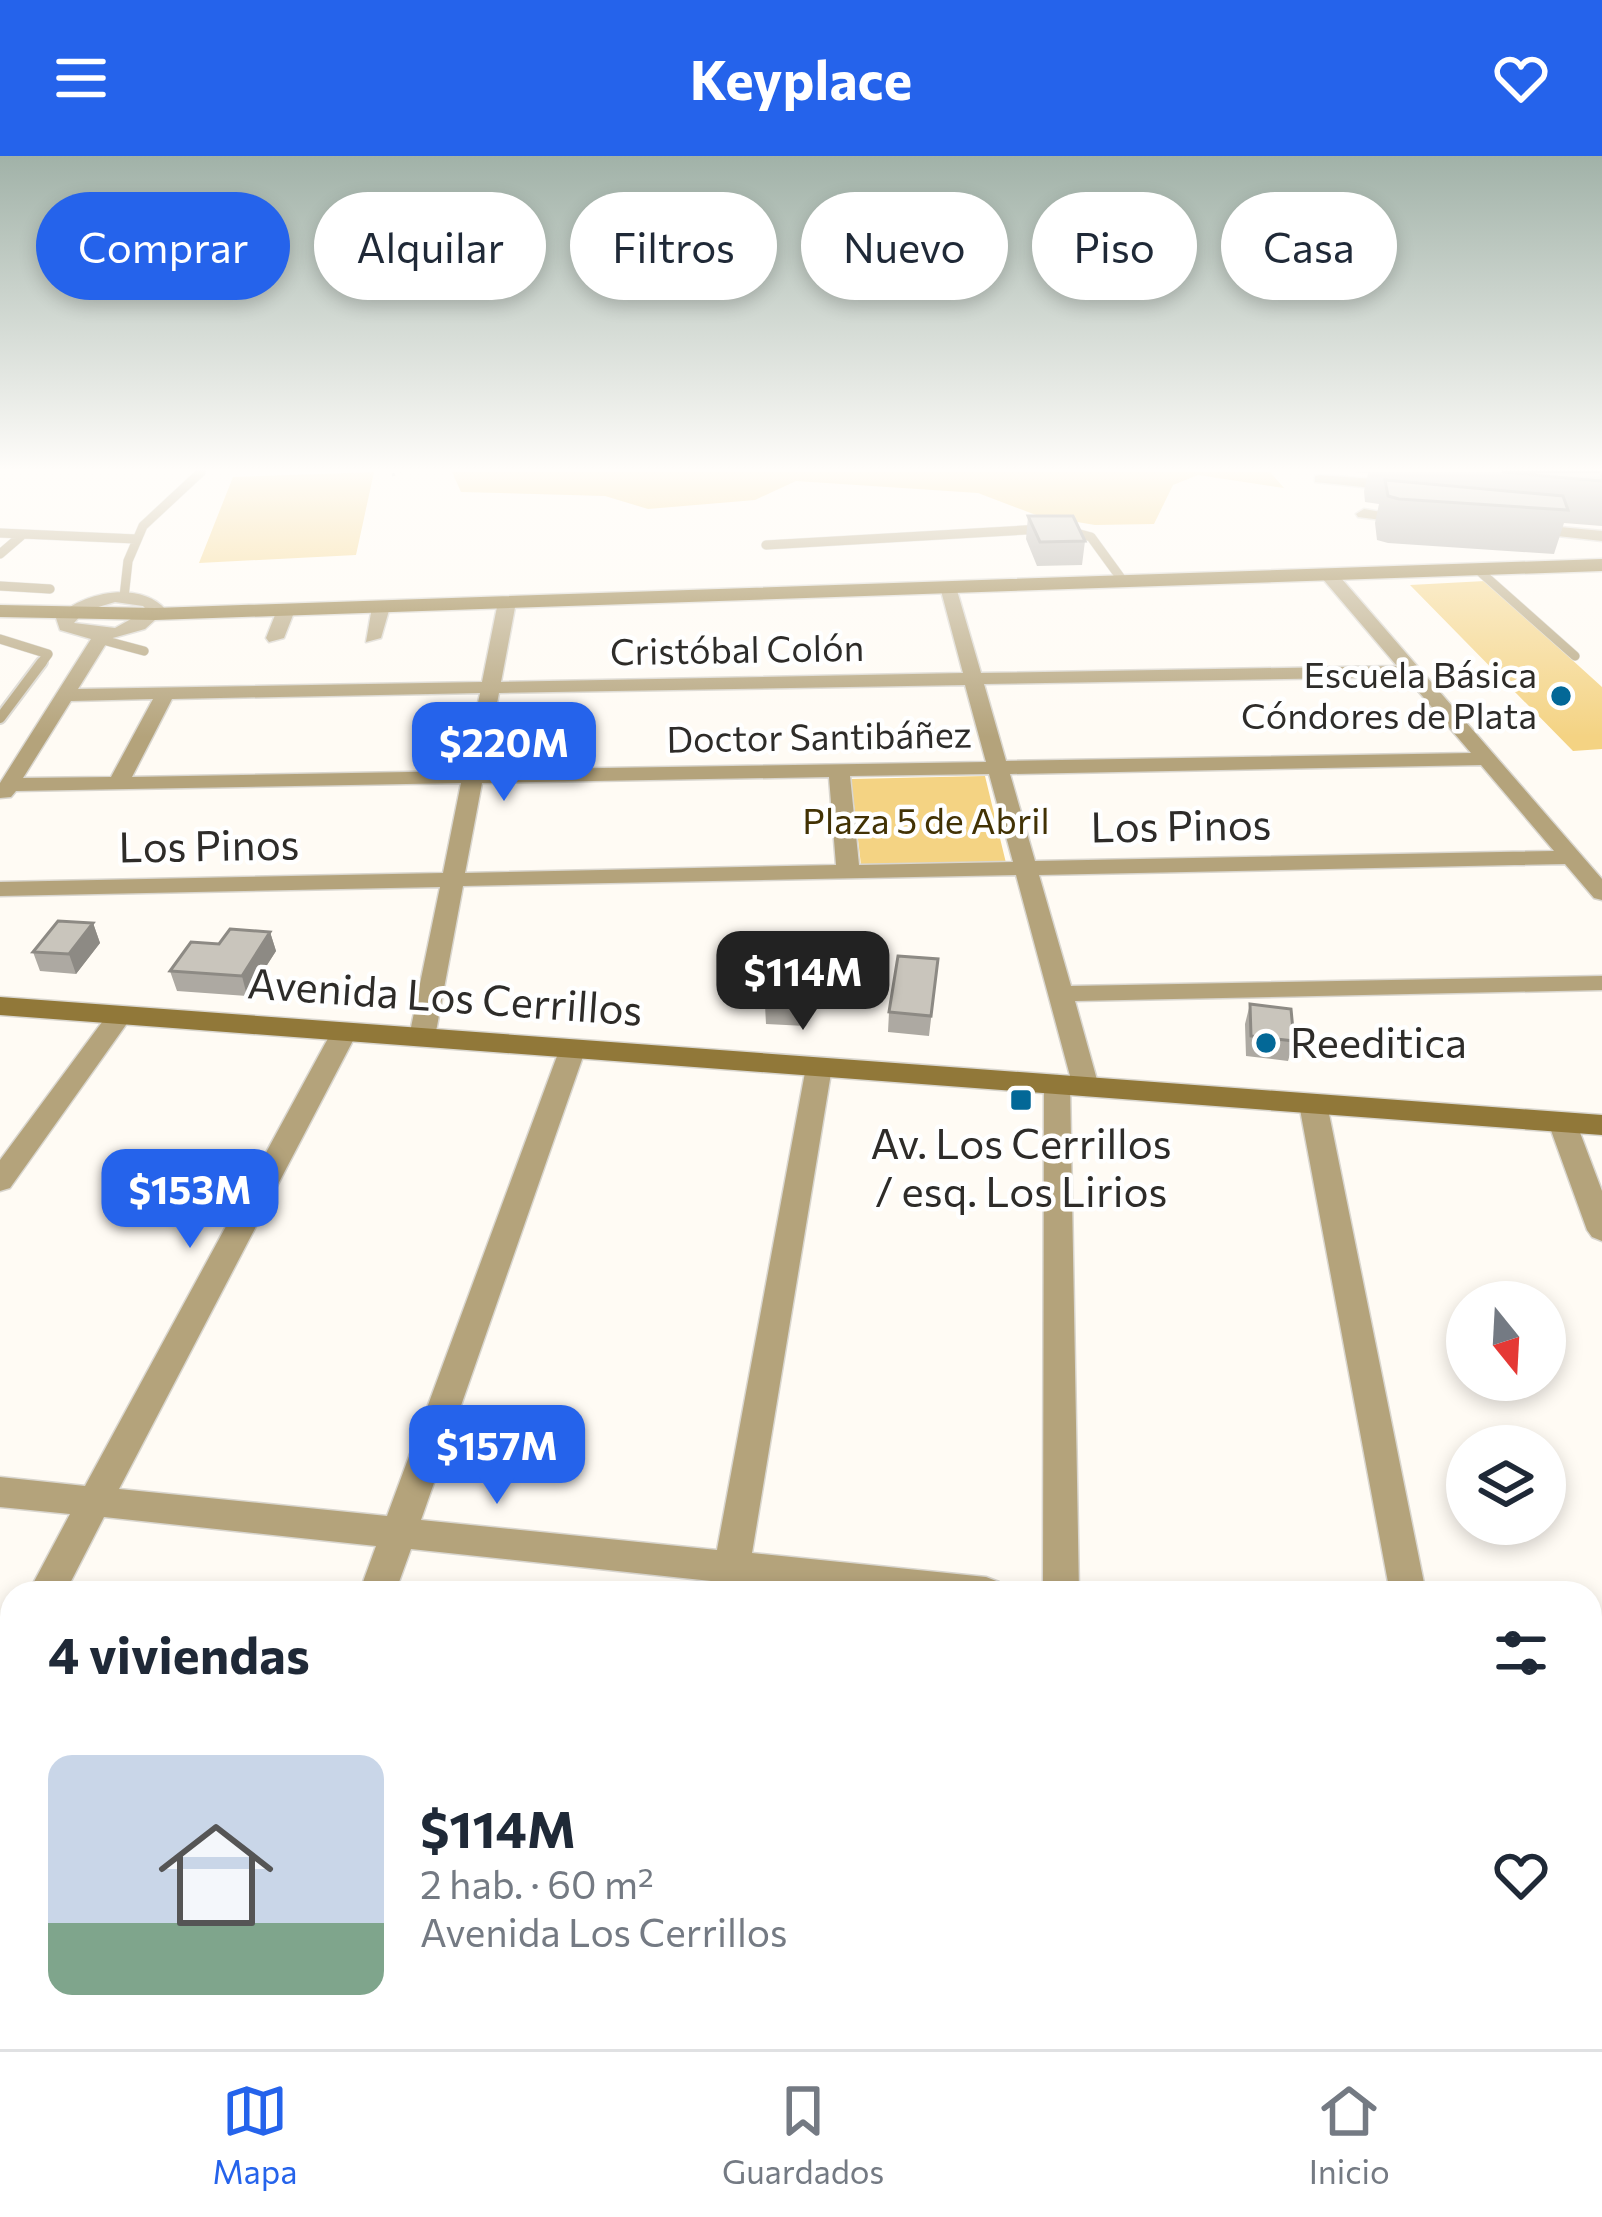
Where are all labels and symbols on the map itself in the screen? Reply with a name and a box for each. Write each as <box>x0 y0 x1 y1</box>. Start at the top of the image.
street label: Cristóbal Colón <box>609 624 864 672</box>
place label: Escuela Básica Cóndores de Plata <box>1241 651 1537 736</box>
marker: Escuela Básica Cóndores de Plata <box>1548 683 1574 709</box>
pin: $220M <box>420 702 588 804</box>
street label: Doctor Santibáñez <box>666 710 972 760</box>
street label: Los Pinos <box>1090 796 1272 852</box>
park label: Plaza 5 de Abril <box>802 797 1050 841</box>
street label: Los Pinos <box>118 816 300 872</box>
pin: $114M <box>719 931 887 1033</box>
street label: Avenida Los Cerrillos <box>246 955 644 1035</box>
place label: Reeditica <box>1290 1015 1467 1067</box>
marker: Reeditica <box>1253 1030 1279 1056</box>
marker: Av. Los Cerrillos / esq. Los Lirios <box>1008 1087 1034 1113</box>
place label: Av. Los Cerrillos / esq. Los Lirios <box>870 1116 1172 1216</box>
pin: $153M <box>106 1149 274 1251</box>
north arrow <box>1446 1281 1566 1401</box>
pin: $157M <box>413 1405 581 1507</box>

